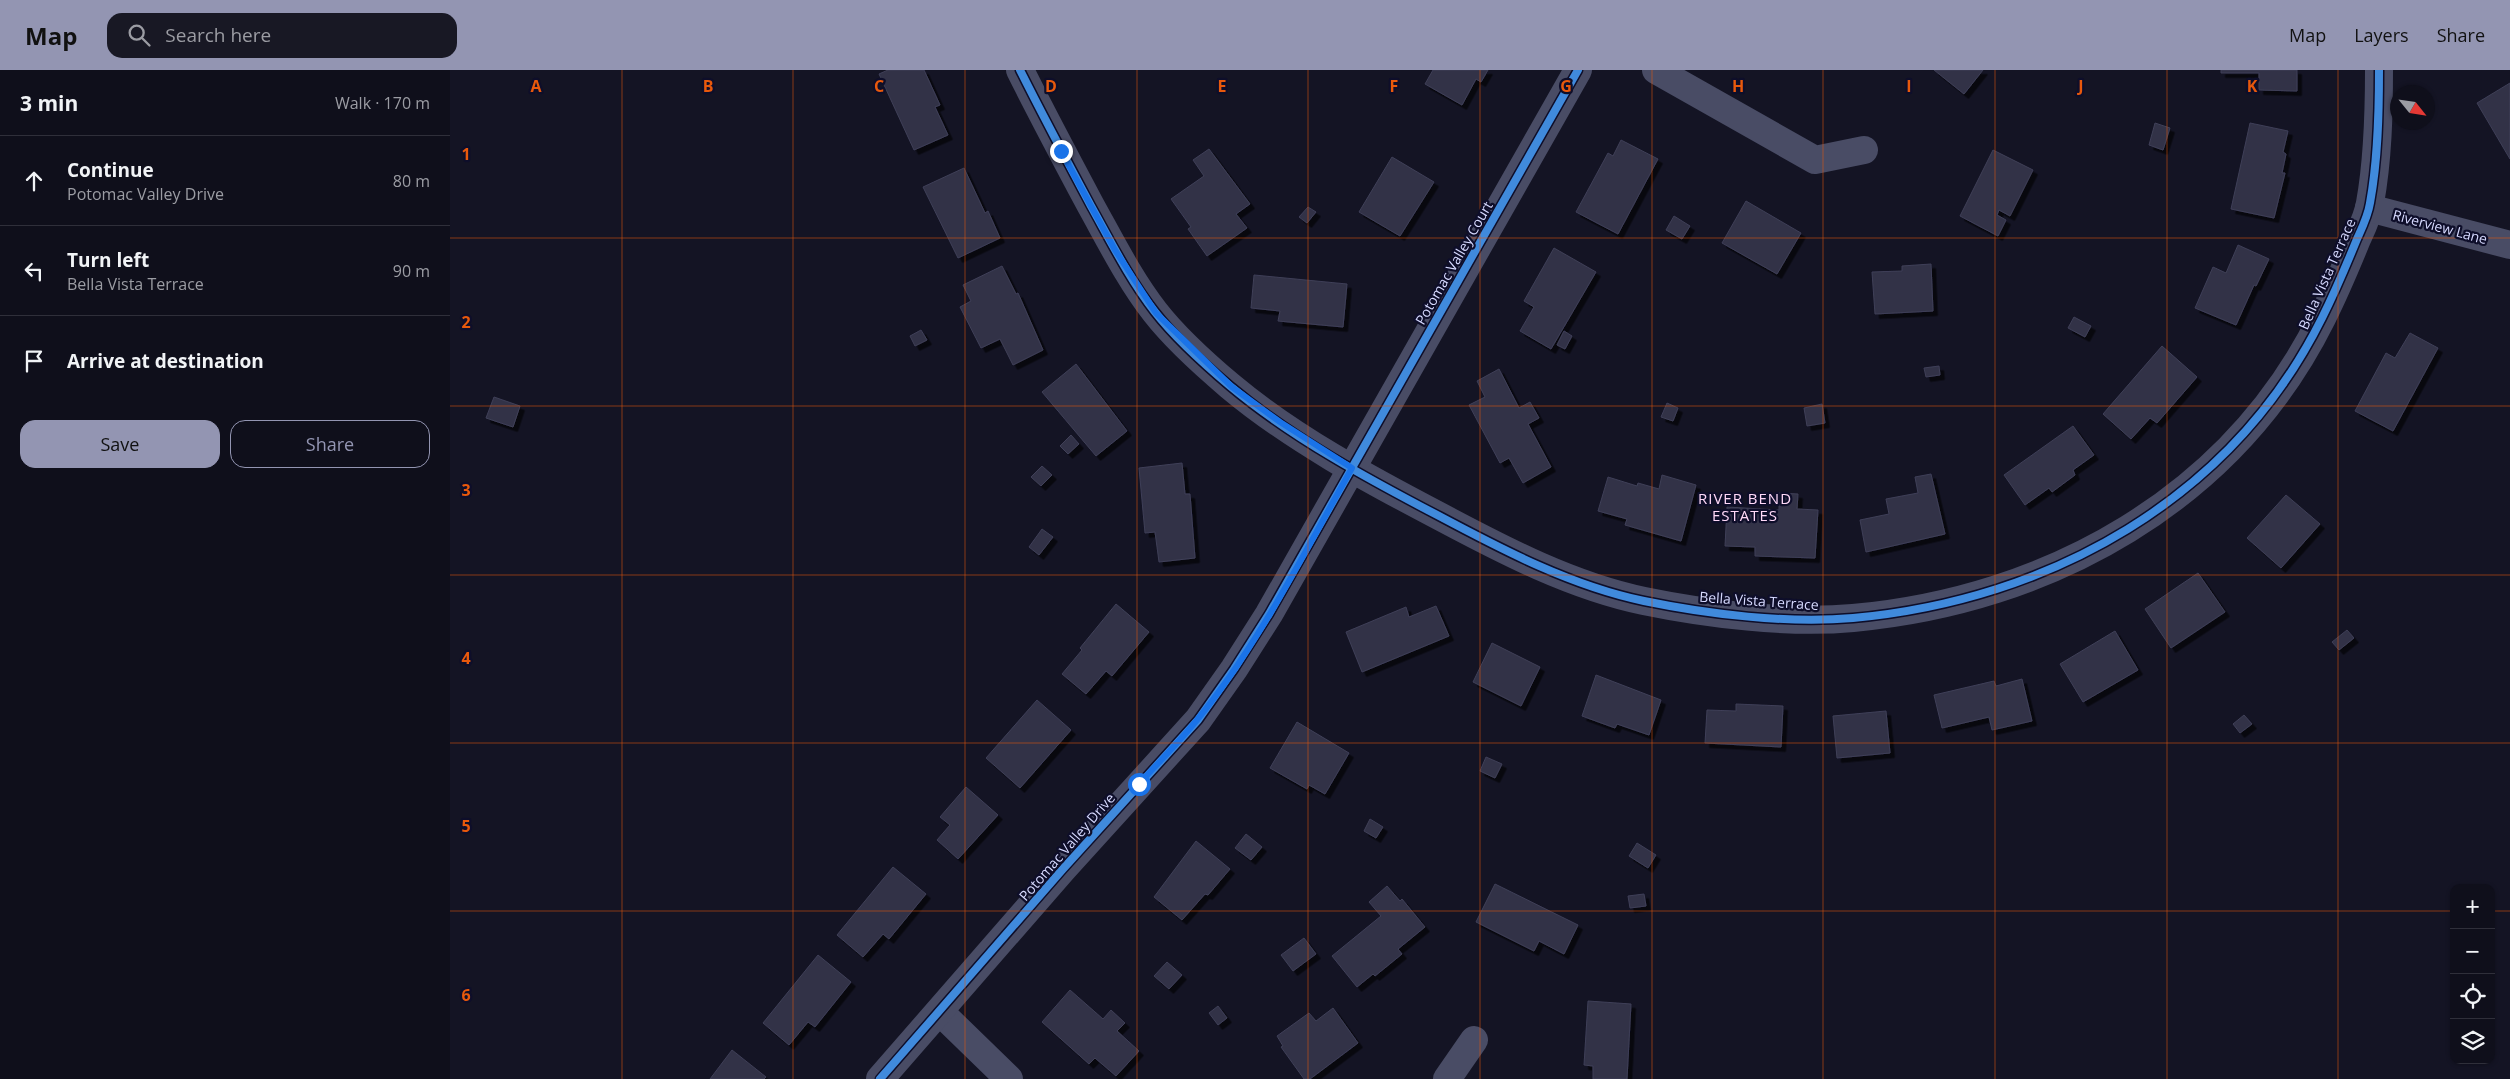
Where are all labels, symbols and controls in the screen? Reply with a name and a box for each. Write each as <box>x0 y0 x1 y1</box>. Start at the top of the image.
search box <box>107 13 457 58</box>
text: Map <box>25 19 77 52</box>
icon: search <box>125 21 153 49</box>
text: Search here <box>165 22 271 48</box>
text: Map <box>2289 23 2326 47</box>
text: Layers <box>2354 23 2409 47</box>
text: Share <box>2437 23 2485 47</box>
text: A <box>530 75 542 97</box>
text: B <box>703 75 713 97</box>
text: C <box>874 75 884 97</box>
text: D <box>1045 75 1057 97</box>
text: E <box>1218 75 1227 97</box>
text: F <box>1390 75 1398 97</box>
text: G <box>1560 75 1572 97</box>
text: H <box>1732 75 1744 97</box>
text: I <box>1906 75 1912 97</box>
text: J <box>2076 75 2084 97</box>
text: K <box>2247 75 2258 97</box>
north arrow <box>2390 85 2435 130</box>
text: 3 min <box>20 89 78 117</box>
text: Walk · 170 m <box>335 92 430 114</box>
route end <box>1050 140 1073 163</box>
text: 1 <box>461 143 471 165</box>
text: Continue <box>67 157 154 183</box>
icon: ahead <box>20 167 48 195</box>
text: 80 m <box>393 170 430 192</box>
text: Potomac Valley Drive <box>67 183 224 205</box>
street label: Potomac Valley Court <box>1410 198 1497 328</box>
street label: Riverview Lane <box>2391 205 2490 248</box>
street label: Bella Vista Terrace <box>2294 215 2360 332</box>
text: Turn left <box>67 247 149 273</box>
icon: left <box>20 257 48 285</box>
text: 90 m <box>393 260 430 282</box>
text: Bella Vista Terrace <box>67 273 204 295</box>
text: 2 <box>461 311 471 333</box>
icon: arrive <box>20 347 48 375</box>
text: Arrive at destination <box>67 348 264 374</box>
button: Save <box>20 420 220 468</box>
button: Share <box>230 420 430 468</box>
text: 3 <box>461 479 471 501</box>
district label: RIVER BEND ESTATES <box>1698 488 1792 525</box>
street label: Bella Vista Terrace <box>1699 587 1820 614</box>
text: 4 <box>461 647 471 669</box>
route start <box>1128 773 1151 796</box>
street label: Potomac Valley Drive <box>1014 789 1119 905</box>
text: 5 <box>461 815 471 837</box>
map controls <box>2450 884 2495 1064</box>
button: + <box>2450 884 2495 929</box>
button: − <box>2450 929 2495 974</box>
button: locate <box>2450 974 2495 1019</box>
text: 6 <box>461 984 471 1006</box>
button: layers <box>2450 1019 2495 1064</box>

